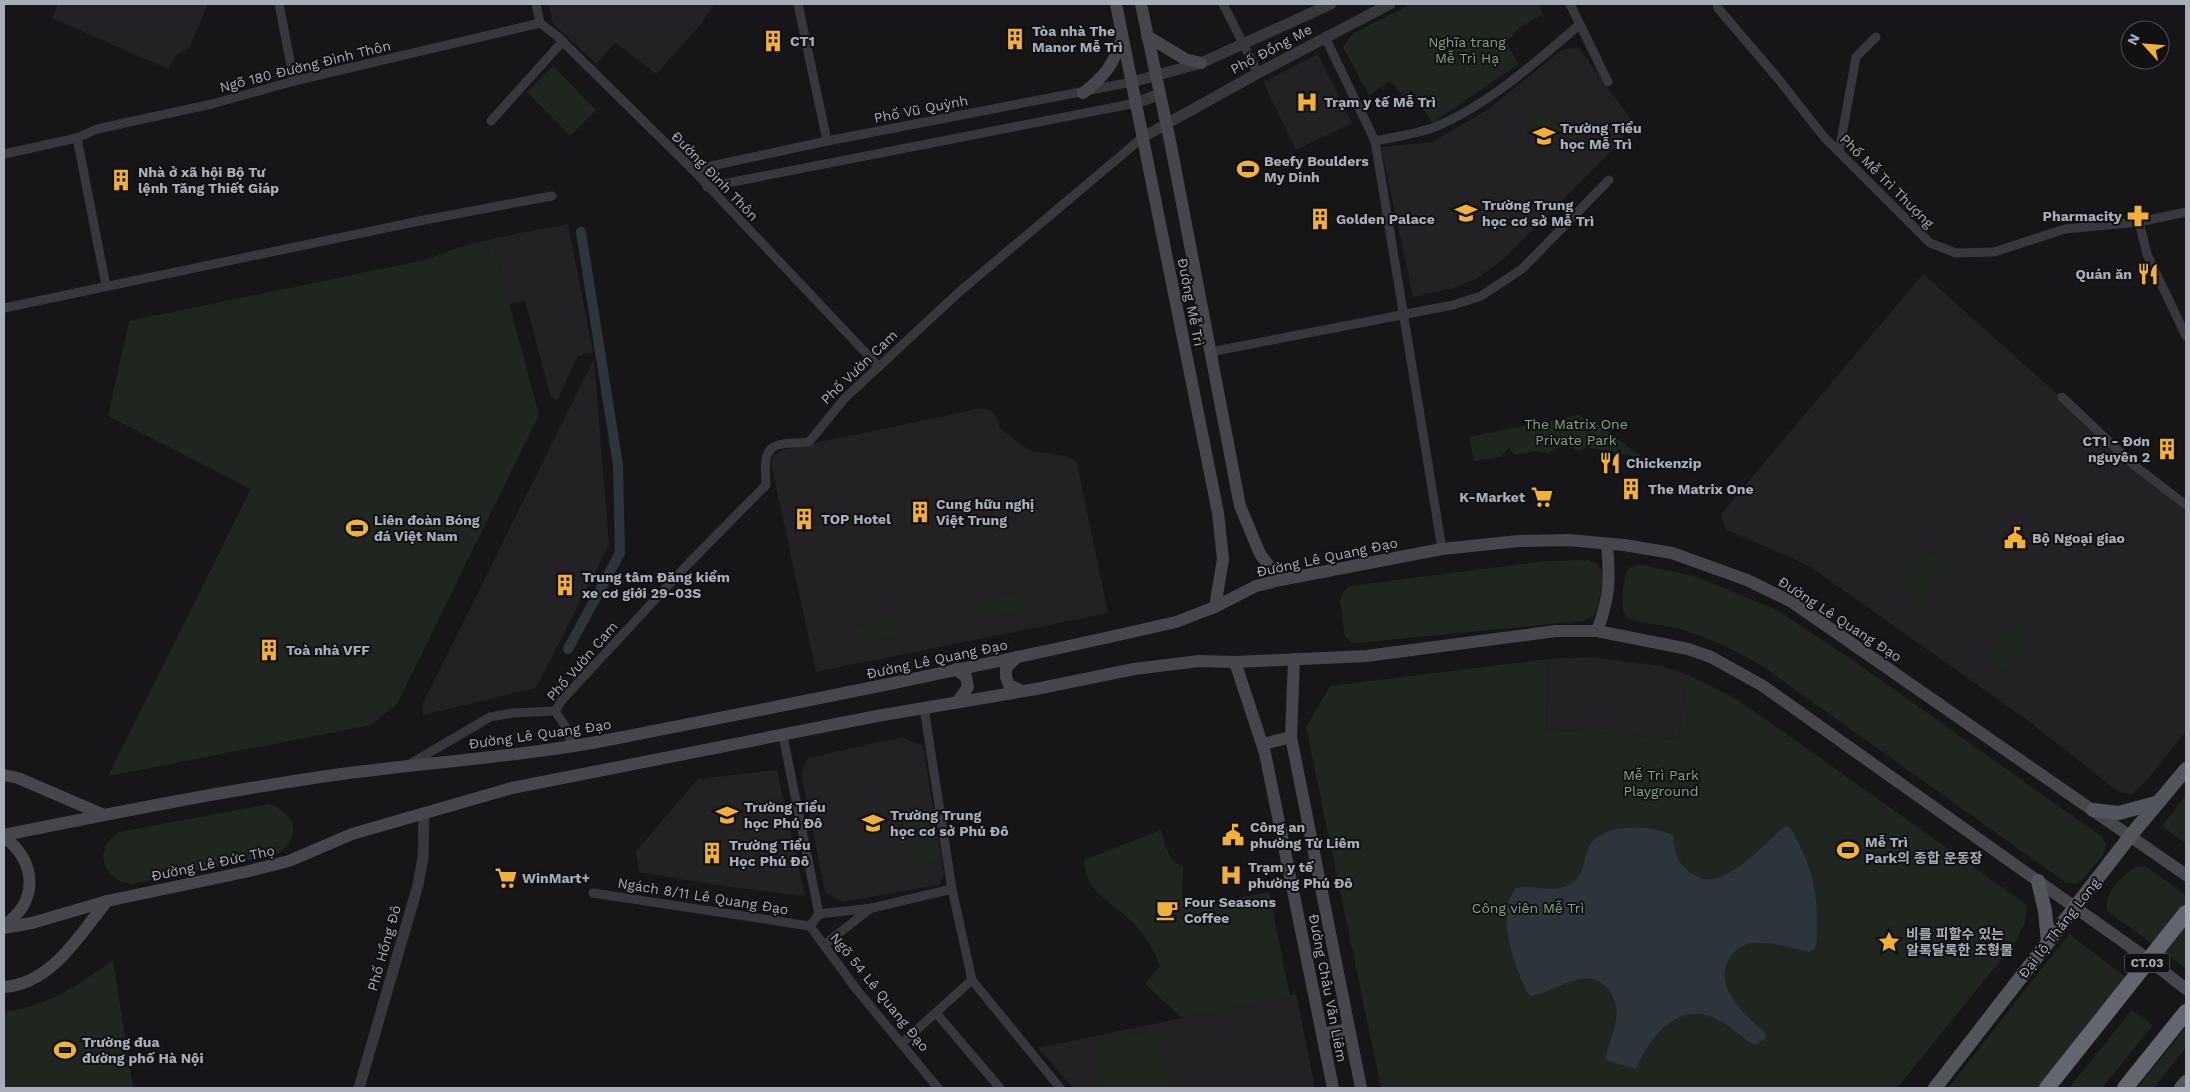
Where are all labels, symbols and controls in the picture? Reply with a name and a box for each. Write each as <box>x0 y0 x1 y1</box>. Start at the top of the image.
north arrow <box>2120 20 2170 70</box>
street label: Phố Đồng Me <box>1228 21 1314 77</box>
place label: Tòa nhà The Manor Mễ Trì <box>1032 23 1123 55</box>
building icon: Tòa nhà The Manor Mễ Trì <box>1002 26 1028 52</box>
building icon: CT1 <box>760 28 786 54</box>
text: N <box>2124 31 2143 47</box>
place label: CT1 <box>790 33 815 49</box>
park label: Nghĩa trang Mễ Trì Hạ <box>1428 34 1506 66</box>
street label: Ngõ 180 Đường Đình Thôn <box>218 37 392 95</box>
hospital icon: Trạm y tế Mễ Trì <box>1294 89 1320 115</box>
street label: Phố Vũ Quỳnh <box>873 92 969 126</box>
place label: Trạm y tế Mễ Trì <box>1324 94 1436 110</box>
place label: Trường Tiểu học Mễ Trì <box>1560 120 1642 152</box>
school or university icon: Trường Tiểu học Mễ Trì <box>1531 123 1557 149</box>
street label: Đường Đình Thôn <box>668 128 762 224</box>
street label: Phố Mễ Trì Thượng <box>1837 131 1938 232</box>
place label: Beefy Boulders My Dinh <box>1264 153 1369 185</box>
sports icon: Beefy Boulders My Dinh <box>1235 156 1261 182</box>
place label: Nhà ở xã hội Bộ Tư lệnh Tăng Thiết Giáp <box>138 164 279 196</box>
building icon: Nhà ở xã hội Bộ Tư lệnh Tăng Thiết Giáp <box>108 167 134 193</box>
place label: Trường Trung học cơ sở Mễ Trì <box>1482 197 1594 229</box>
school or university icon: Trường Trung học cơ sở Mễ Trì <box>1453 200 1479 226</box>
pharmacy icon: Pharmacity <box>2125 203 2151 229</box>
building icon: Golden Palace <box>1307 206 1333 232</box>
place label: Pharmacity <box>2043 208 2122 224</box>
place label: Golden Palace <box>1336 211 1435 227</box>
street label: Đường Mễ Trì <box>1175 257 1207 347</box>
restaurant icon: Quán ăn <box>2135 261 2161 287</box>
place label: Quán ăn <box>2075 266 2132 282</box>
street label: Phố Vườn Cam <box>818 327 900 407</box>
park label: The Matrix One Private Park <box>1524 416 1628 448</box>
place label: CT1 - Đơn nguyên 2 <box>2082 433 2150 465</box>
building icon: CT1 - Đơn nguyên 2 <box>2154 436 2180 462</box>
restaurant icon: Chickenzip <box>1597 450 1623 476</box>
place label: Chickenzip <box>1626 455 1702 471</box>
building icon: The Matrix One <box>1618 476 1644 502</box>
place label: The Matrix One <box>1648 481 1754 497</box>
supermarket icon: K-Market <box>1529 484 1555 510</box>
place label: K-Market <box>1459 489 1525 505</box>
place label: Cung hữu nghị Việt Trung <box>936 496 1034 528</box>
building icon: Cung hữu nghị Việt Trung <box>907 499 933 525</box>
building icon: TOP Hotel <box>791 506 817 532</box>
place label: TOP Hotel <box>821 511 891 527</box>
place label: Liên đoàn Bóng đá Việt Nam <box>374 512 480 544</box>
sports icon: Liên đoàn Bóng đá Việt Nam <box>344 515 370 541</box>
public building icon: Bộ Ngoại giao <box>2002 525 2028 551</box>
place label: Bộ Ngoại giao <box>2032 530 2125 546</box>
street label: Đường Lê Quang Đạo <box>1255 534 1399 580</box>
place label: Trung tâm Đăng kiểm xe cơ giới 29-03S <box>582 569 730 601</box>
building icon: Trung tâm Đăng kiểm xe cơ giới 29-03S <box>552 572 578 598</box>
street label: Đường Lê Quang Đạo <box>1775 573 1905 665</box>
street label: Phố Vườn Cam <box>543 618 621 704</box>
street label: Đường Lê Quang Đạo <box>865 636 1009 682</box>
building icon: Toà nhà VFF <box>256 637 282 663</box>
place label: Toà nhà VFF <box>286 642 370 658</box>
street label: Đường Lê Quang Đạo <box>468 716 612 752</box>
park label: Mễ Trì Park Playground <box>1623 767 1699 799</box>
place label: Trường Tiểu học Phú Đô <box>744 799 826 831</box>
school or university icon: Trường Tiểu học Phú Đô <box>714 802 740 828</box>
place label: Trường Trung học cơ sở Phú Đô <box>890 807 1009 839</box>
school or university icon: Trường Trung học cơ sở Phú Đô <box>860 810 886 836</box>
place label: Công an phường Từ Liêm <box>1250 819 1360 851</box>
public building icon: Công an phường Từ Liêm <box>1220 822 1246 848</box>
place label: Mễ Trì Park의 종합 운동장 <box>1865 834 1983 866</box>
place label: Trường Tiểu Học Phú Đô <box>729 837 811 869</box>
sports icon: Mễ Trì Park의 종합 운동장 <box>1835 837 1861 863</box>
building icon: Trường Tiểu Học Phú Đô <box>699 840 725 866</box>
street label: Đường Lê Đức Thọ <box>150 842 276 884</box>
place label: Trạm y tế phường Phú Đô <box>1248 859 1353 891</box>
hospital icon: Trạm y tế phường Phú Đô <box>1218 862 1244 888</box>
supermarket icon: WinMart+ <box>493 865 519 891</box>
place label: WinMart+ <box>522 870 590 886</box>
street label: Ngách 8/11 Lê Quang Đạo <box>616 875 790 917</box>
street label: Đại lộ Thăng Long <box>2015 875 2103 981</box>
place label: Four Seasons Coffee <box>1184 894 1276 926</box>
cafe icon: Four Seasons Coffee <box>1154 897 1180 923</box>
park label: Công viên Mễ Trì <box>1472 900 1584 916</box>
street label: Phố Hồng Đô <box>364 903 404 993</box>
street label: Đường Châu Văn Liêm <box>1306 913 1350 1063</box>
place label: 비를 피할수 있는 알록달록한 조형물 <box>1906 926 2013 958</box>
place icon: 비를 피할수 있는 알록달록한 조형물 <box>1876 929 1902 955</box>
street label: Ngõ 54 Lê Quang Đạo <box>827 930 933 1054</box>
road number: CT.03 <box>2124 954 2170 972</box>
place label: Trường đua đường phố Hà Nội <box>82 1034 204 1066</box>
sports icon: Trường đua đường phố Hà Nội <box>52 1037 78 1063</box>

